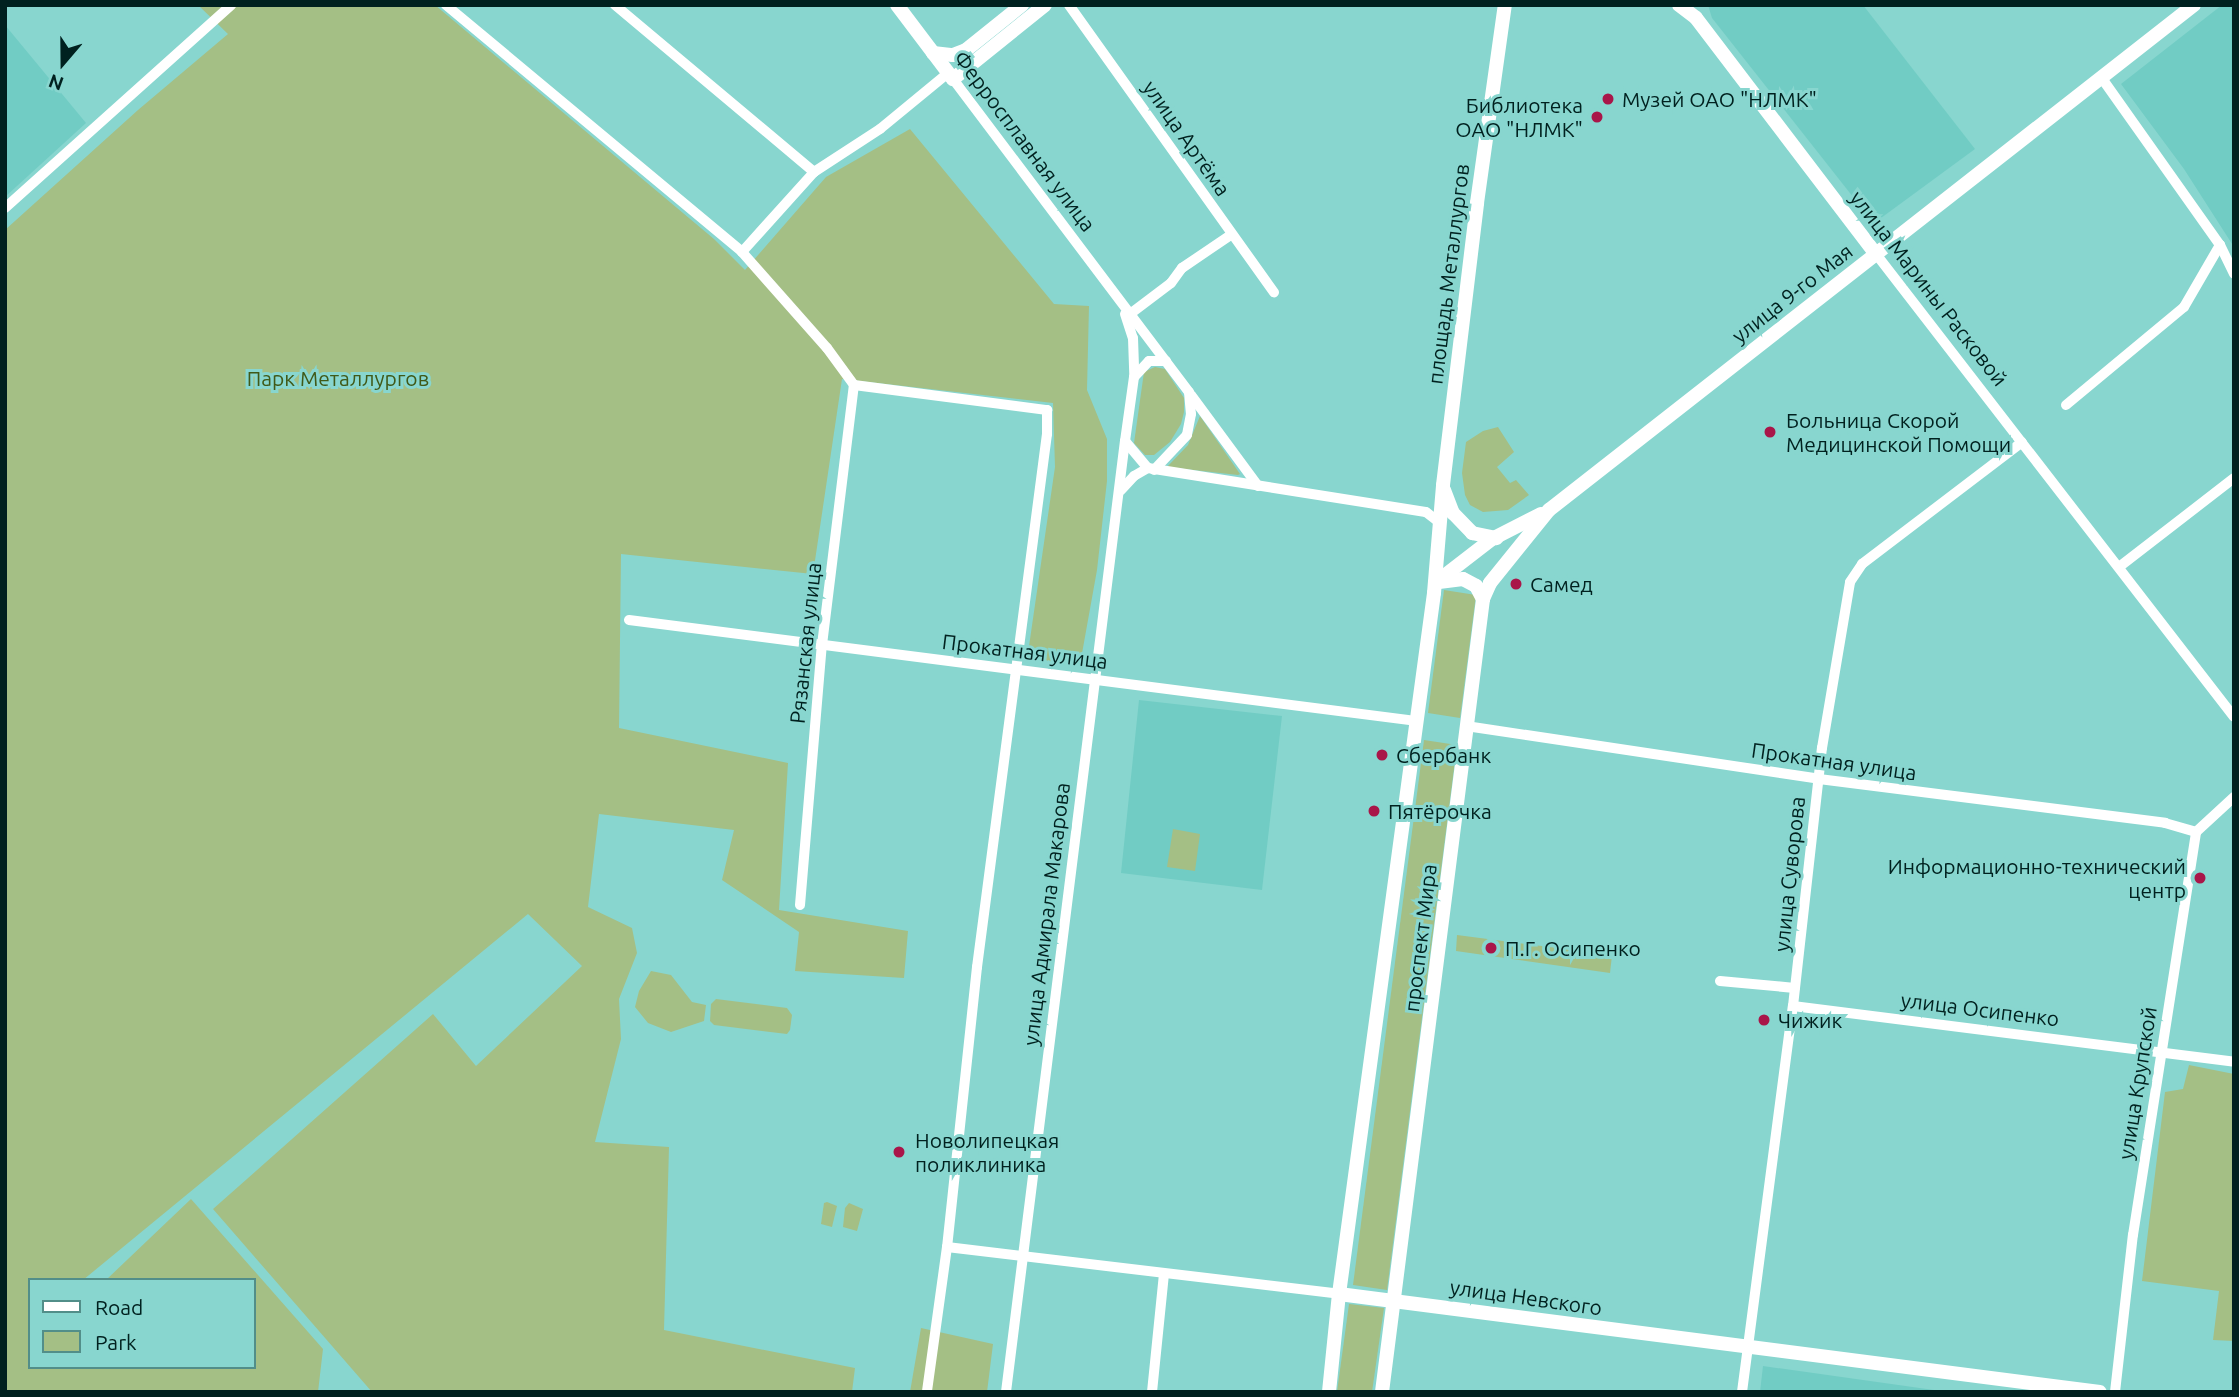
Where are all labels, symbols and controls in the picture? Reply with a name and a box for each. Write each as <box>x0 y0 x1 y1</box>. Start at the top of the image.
north arrow <box>28 28 98 98</box>
street label: Ферросплавная улица <box>949 46 1101 236</box>
text: N <box>45 70 66 95</box>
street label: улица Артёма <box>1138 75 1236 201</box>
place label: Музей ОАО "НЛМК" <box>1622 86 1817 112</box>
marker: Музей ОАО "НЛМК" <box>1600 91 1616 107</box>
place label: Библиотека ОАО "НЛМК" <box>1455 92 1583 142</box>
marker: Библиотека ОАО "НЛМК" <box>1589 109 1605 125</box>
street label: площадь Металлургов <box>1422 162 1474 386</box>
street label: улица Марины Расковой <box>1845 185 2013 391</box>
street label: улица 9-го Мая <box>1727 238 1857 348</box>
park label: Парк Металлургов <box>247 365 429 391</box>
place label: Больница Скорой Медицинской Помощи <box>1786 407 2011 457</box>
marker: Больница Скорой Медицинской Помощи <box>1760 422 1780 442</box>
street label: Рязанская улица <box>784 561 826 725</box>
place label: Самед <box>1530 571 1593 597</box>
marker: Самед <box>1508 576 1524 592</box>
street label: Прокатная улица <box>941 628 1109 674</box>
street label: Прокатная улица <box>1750 737 1918 785</box>
place label: Сбербанк <box>1396 742 1491 768</box>
marker: Сбербанк <box>1374 747 1390 763</box>
street label: улица Адмирала Макарова <box>1017 781 1075 1047</box>
street label: улица Суворова <box>1768 795 1810 953</box>
place label: Пятёрочка <box>1388 798 1492 824</box>
marker: Пятёрочка <box>1366 803 1382 819</box>
place label: Информационно-технический центр <box>1888 853 2186 903</box>
street label: проспект Мира <box>1398 863 1442 1013</box>
marker: Информационно-технический центр <box>2192 870 2208 886</box>
place label: П.Г. Осипенко <box>1505 935 1641 961</box>
marker: П.Г. Осипенко <box>1483 940 1499 956</box>
street label: улица Осипенко <box>1899 987 2061 1031</box>
street label: улица Крупской <box>2112 1005 2162 1161</box>
place label: Чижик <box>1778 1007 1842 1033</box>
marker: Чижик <box>1756 1012 1772 1028</box>
place label: Новолипецкая поликлиника <box>915 1127 1059 1177</box>
marker: Новолипецкая поликлиника <box>889 1142 909 1162</box>
street label: улица Невского <box>1448 1274 1604 1320</box>
legend <box>28 1278 256 1369</box>
text: Road <box>95 1295 143 1319</box>
text: Park <box>95 1330 137 1354</box>

